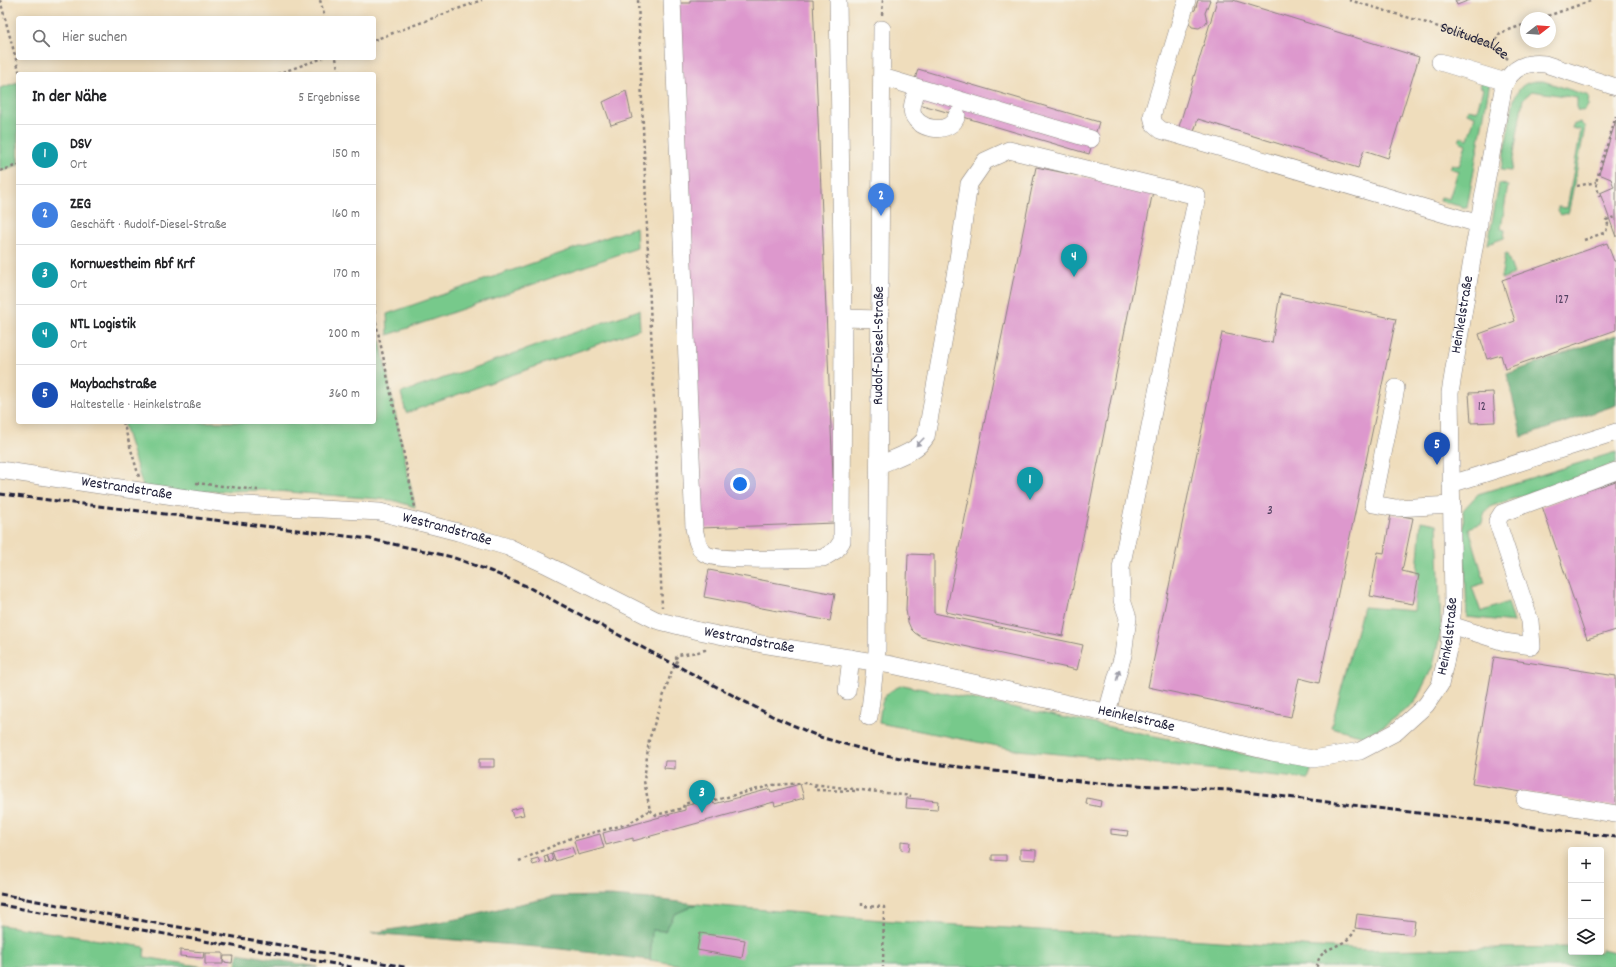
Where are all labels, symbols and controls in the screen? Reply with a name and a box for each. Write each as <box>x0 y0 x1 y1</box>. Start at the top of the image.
north arrow <box>1520 12 1556 48</box>
search box <box>16 16 376 60</box>
street label: Solitudeallee <box>1437 17 1513 66</box>
icon: search <box>30 27 52 49</box>
text: Hier suchen <box>62 27 127 49</box>
text: In der Nähe <box>32 86 107 110</box>
text: 5 Ergebnisse <box>298 89 360 108</box>
text: DSV <box>70 134 92 156</box>
text: 1 <box>44 145 46 164</box>
text: 150 m <box>332 145 360 164</box>
text: Ort <box>70 156 87 175</box>
pin: 2 <box>868 183 894 216</box>
text: ZEG <box>70 194 91 216</box>
text: 2 <box>42 205 48 224</box>
text: 160 m <box>332 205 360 224</box>
text: Geschäft · Rudolf-Diesel-Straße <box>70 216 227 235</box>
pin: 4 <box>1061 244 1087 277</box>
text: Kornwestheim Rbf Krf <box>70 254 194 276</box>
text: 3 <box>42 265 48 284</box>
text: 170 m <box>333 265 360 284</box>
street label: Heinkelstraße <box>1446 274 1480 355</box>
text: Ort <box>70 276 87 295</box>
street label: Rudolf-Diesel-Straße <box>868 286 891 405</box>
house number: 127 <box>1555 291 1569 310</box>
text: NTL Logistik <box>70 314 136 336</box>
text: 4 <box>42 325 48 344</box>
text: 200 m <box>328 325 360 344</box>
text: Ort <box>70 336 87 355</box>
text: Maybachstraße <box>70 374 157 396</box>
text: 5 <box>42 385 48 404</box>
text: 360 m <box>329 385 360 404</box>
text: Haltestelle · Heinkelstraße <box>70 396 201 415</box>
house number: 12 <box>1478 398 1486 417</box>
pin: 5 <box>1424 432 1450 465</box>
one-way arrow <box>916 438 925 447</box>
pin: 1 <box>1017 467 1043 500</box>
street label: Westrandstraße <box>79 471 174 507</box>
your location <box>730 474 750 494</box>
house number: 3 <box>1267 502 1273 521</box>
street label: Westrandstraße <box>400 507 495 553</box>
street label: Heinkelstraße <box>1432 597 1464 677</box>
street label: Westrandstraße <box>702 621 796 660</box>
one-way arrow <box>1115 668 1121 681</box>
street label: Heinkelstraße <box>1095 700 1177 739</box>
pin: 3 <box>689 780 715 813</box>
map controls <box>1568 847 1604 955</box>
button: + <box>1568 847 1604 883</box>
button: − <box>1568 883 1604 919</box>
button: layers <box>1568 919 1604 955</box>

